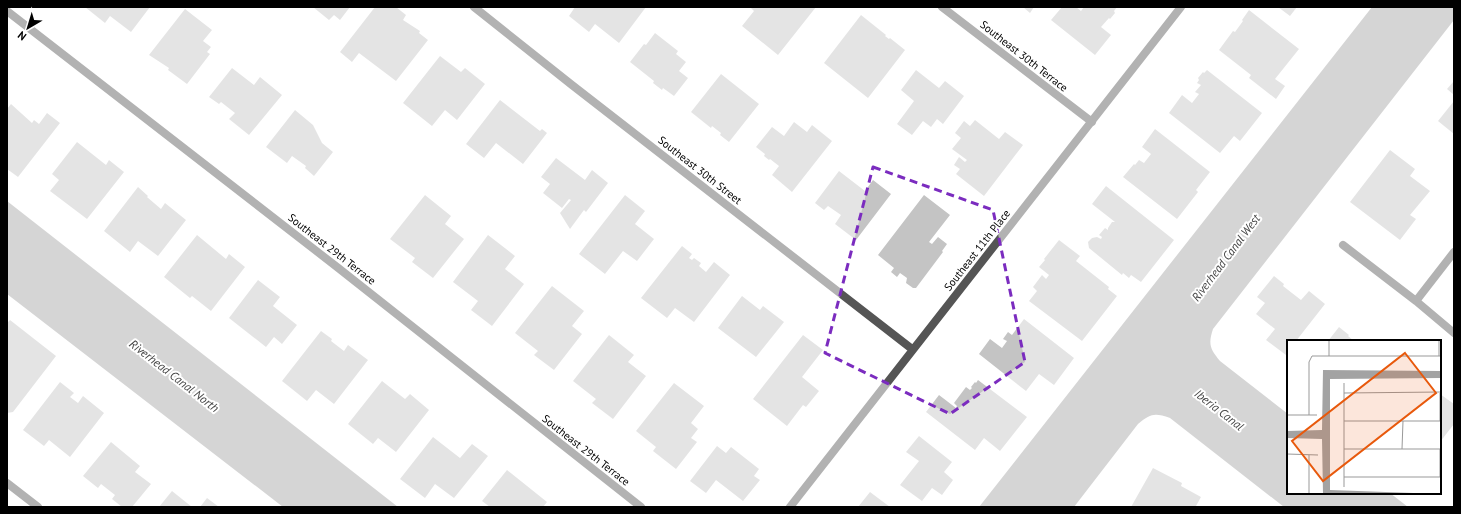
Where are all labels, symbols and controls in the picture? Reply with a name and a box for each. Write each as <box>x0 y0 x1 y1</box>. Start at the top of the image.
north arrow <box>8 8 48 48</box>
street label: Southeast 30th Terrace <box>977 17 1071 95</box>
text: N <box>15 28 29 44</box>
street label: Southeast 30th Street <box>655 133 745 207</box>
street label: Southeast 11th Place <box>941 206 1013 294</box>
street label: Southeast 29th Terrace <box>285 210 379 288</box>
water label: Riverhead Canal West <box>1188 210 1264 304</box>
water label: Riverhead Canal North <box>127 336 222 415</box>
inset map <box>1287 340 1441 494</box>
water label: Iberia Canal <box>1192 386 1248 434</box>
street label: Southeast 29th Terrace <box>539 411 633 489</box>

